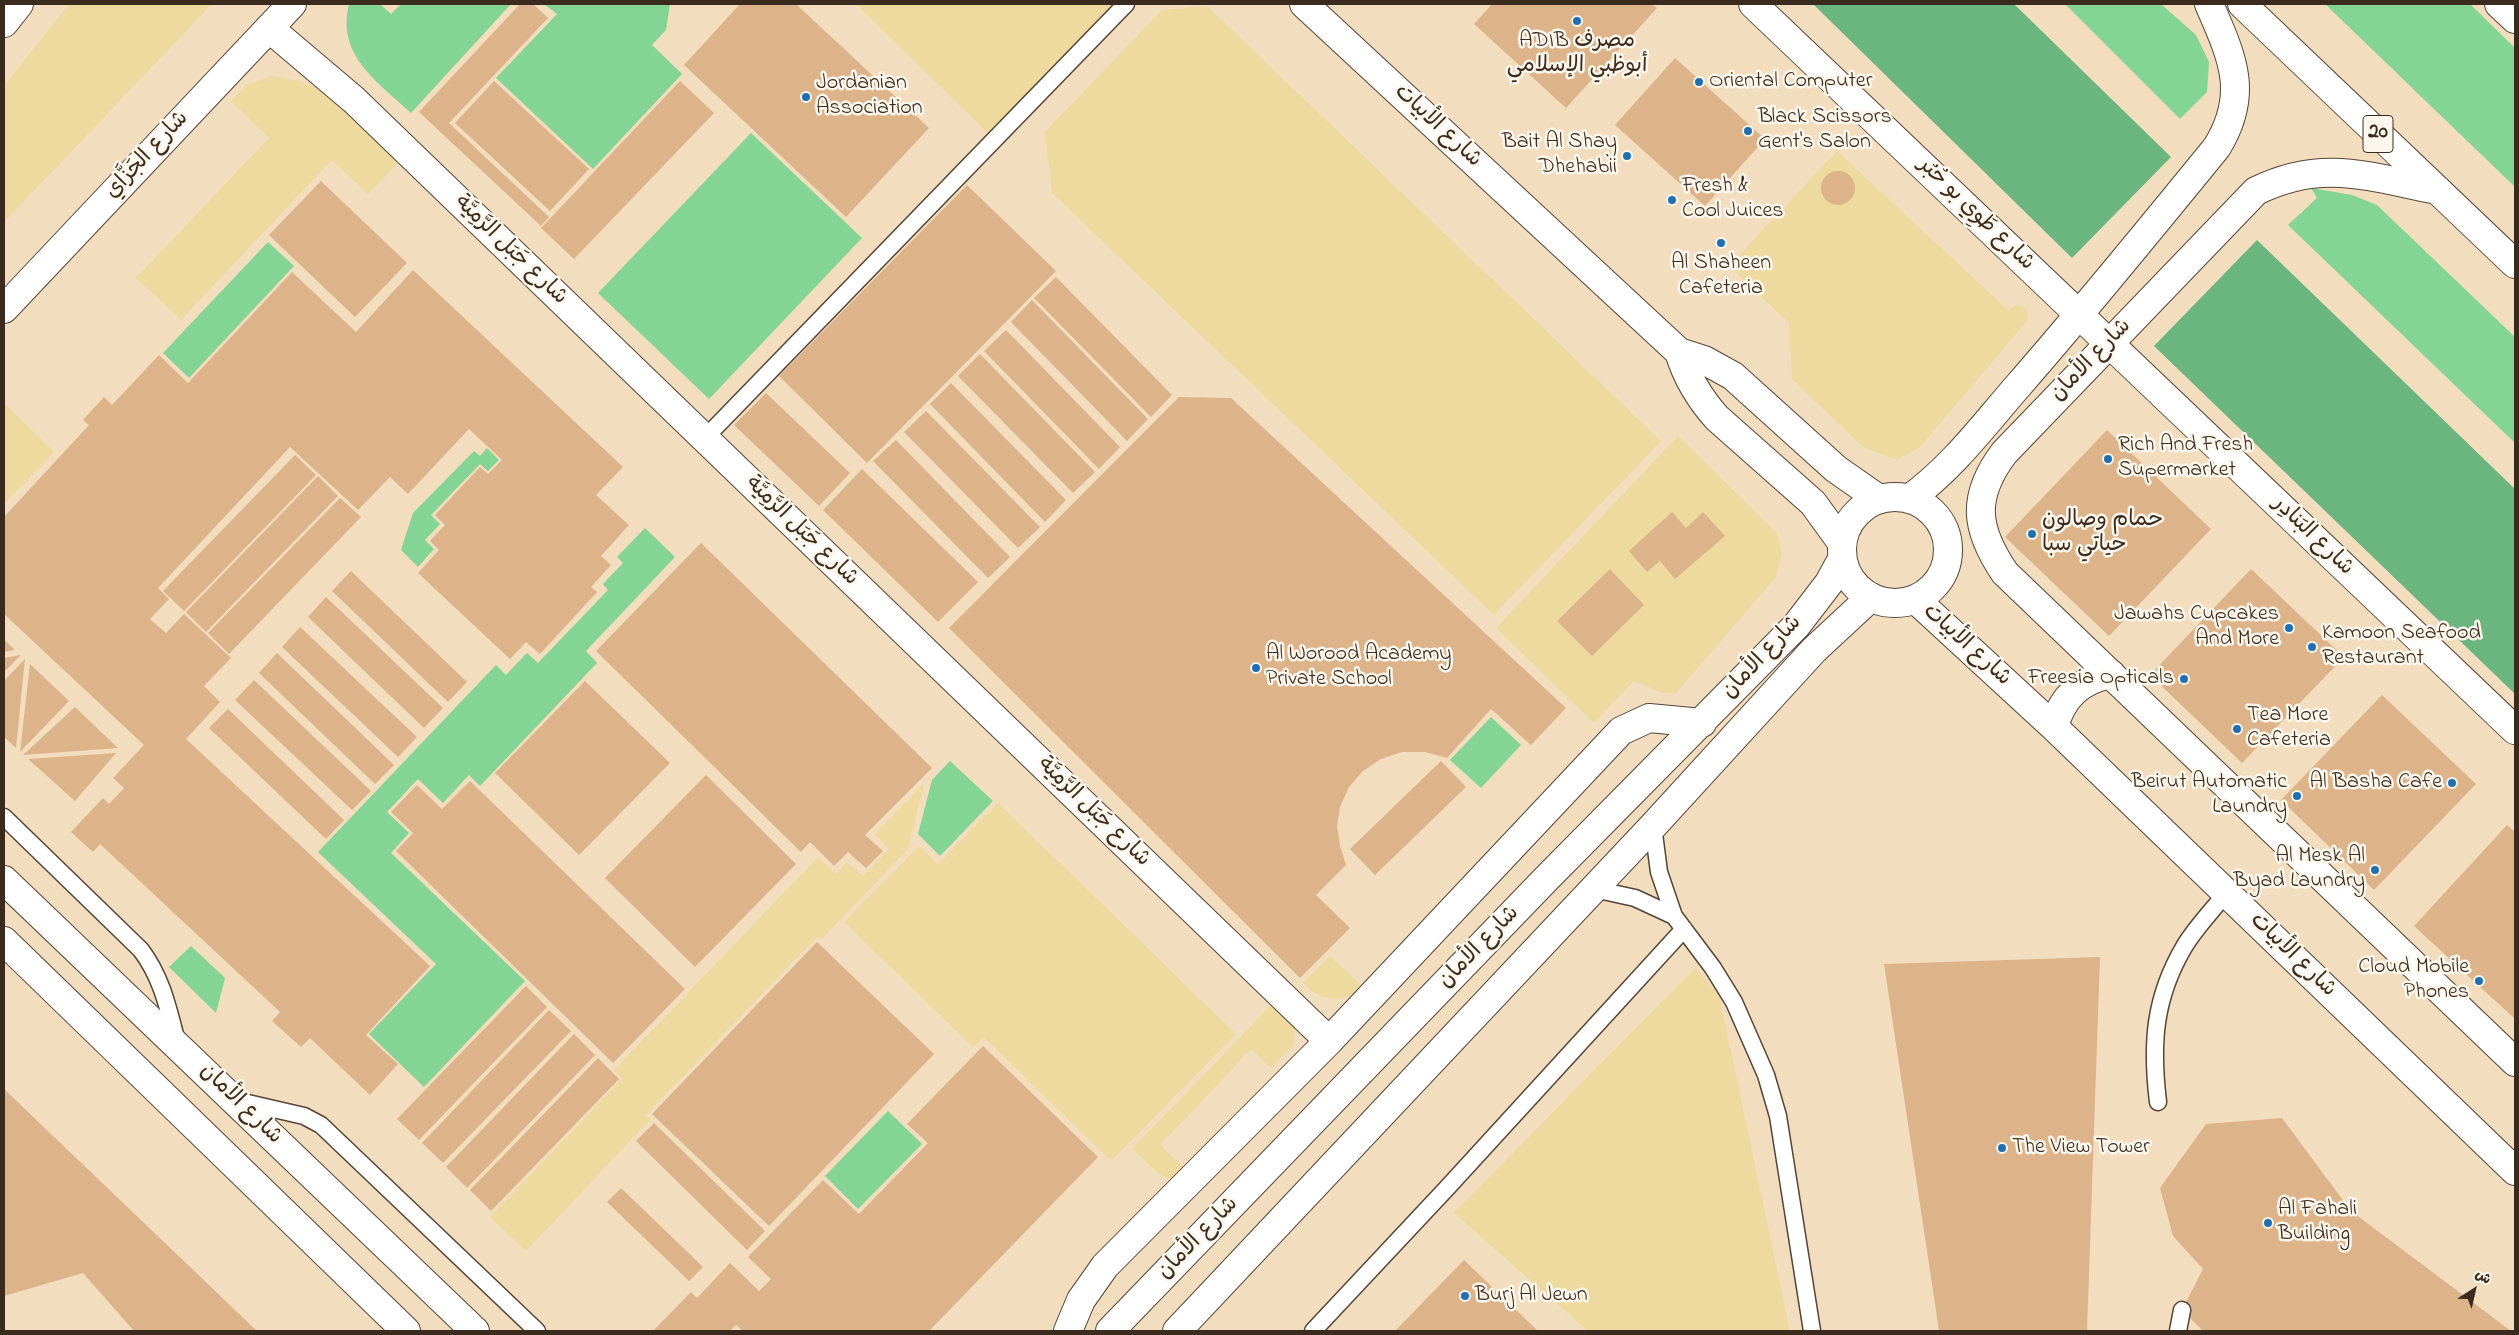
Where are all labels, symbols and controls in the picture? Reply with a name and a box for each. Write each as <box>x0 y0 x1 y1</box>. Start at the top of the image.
marker: ADIB مصرف أبوظبي الإسلامي <box>1571 15 1583 27</box>
place label: ADIB مصرف أبوظبي الإسلامي <box>1507 29 1647 80</box>
place label: Oriental Computer <box>1709 69 1873 95</box>
place label: Jordanian Association <box>816 71 923 122</box>
marker: Oriental Computer <box>1693 76 1705 88</box>
street label: شارع الأبيات <box>1388 80 1486 174</box>
marker: Jordanian Association <box>800 91 812 103</box>
place label: Black Scissors Gent's Salon <box>1758 105 1892 156</box>
street label: شارع الجَزَّاي <box>101 107 195 205</box>
road number: 20 <box>2363 116 2393 152</box>
marker: Black Scissors Gent's Salon <box>1742 125 1754 137</box>
place label: Bait Al Shay Dhehabii <box>1502 130 1617 182</box>
marker: Bait Al Shay Dhehabii <box>1621 150 1633 162</box>
street label: شارع طَوِي بو حُبُر <box>1911 153 2039 277</box>
place label: Fresh & Cool Juices <box>1682 174 1784 225</box>
street label: شارع جَبَل الرَّمِيَّة <box>448 190 572 312</box>
marker: Fresh & Cool Juices <box>1666 194 1678 206</box>
marker: Al Shaheen Cafeteria <box>1715 237 1727 249</box>
place label: Al Shaheen Cafeteria <box>1671 251 1771 302</box>
street label: شارع الأمان <box>2046 314 2138 408</box>
place label: Rich And Fresh Supermarket <box>2118 433 2253 484</box>
marker: Rich And Fresh Supermarket <box>2102 453 2114 465</box>
street label: شارع جَبَل الرَّمِيَّة <box>739 471 863 593</box>
street label: شارع البَنادِر <box>2266 492 2358 582</box>
place label: حمام وصالون حياتي سبا <box>2042 508 2162 560</box>
marker: حمام وصالون حياتي سبا <box>2026 528 2038 540</box>
street label: شارع الأبيات <box>1916 599 2016 693</box>
place label: Jawahs Cupcakes And More <box>2114 602 2279 654</box>
street label: شارع الأمان <box>1718 611 1808 705</box>
place label: Kamoon Seafood Restaurant <box>2322 621 2481 672</box>
marker: Jawahs Cupcakes And More <box>2283 622 2295 634</box>
marker: Kamoon Seafood Restaurant <box>2306 641 2318 653</box>
place label: Al Worood Academy Private School <box>1266 642 1452 694</box>
marker: Al Worood Academy Private School <box>1250 662 1262 674</box>
place label: Freesia Opticals <box>2028 666 2174 692</box>
marker: Freesia Opticals <box>2178 673 2190 685</box>
place label: Tea More Cafeteria <box>2247 703 2331 754</box>
marker: Tea More Cafeteria <box>2231 723 2243 735</box>
street label: شارع جَبَل الرَّمِيَّة <box>1031 752 1155 874</box>
place label: Beirut Automatic Laundry <box>2131 770 2287 821</box>
place label: Al Basha Cafe <box>2310 770 2442 796</box>
marker: Al Basha Cafe <box>2446 777 2458 789</box>
marker: Beirut Automatic Laundry <box>2291 790 2303 802</box>
place label: Al Mesk Al Byad Laundry <box>2233 844 2365 896</box>
marker: Al Mesk Al Byad Laundry <box>2369 864 2381 876</box>
street label: شارع الأمان <box>1434 901 1526 995</box>
street label: شارع الأبيات <box>2243 908 2341 1004</box>
place label: Cloud Mobile Phones <box>2358 955 2469 1006</box>
marker: Cloud Mobile Phones <box>2473 975 2485 987</box>
street label: شارع الأمان <box>193 1059 287 1151</box>
place label: The View Tower <box>2012 1135 2150 1161</box>
marker: The View Tower <box>1996 1142 2008 1154</box>
street label: شارع الأمان <box>1153 1192 1245 1286</box>
place label: Al Fahali Building <box>2278 1197 2357 1248</box>
marker: Al Fahali Building <box>2262 1217 2274 1229</box>
text: ش <box>2471 1264 2495 1290</box>
north arrow <box>2449 1265 2499 1315</box>
place label: Burj Al Jewn <box>1475 1283 1588 1309</box>
marker: Burj Al Jewn <box>1459 1290 1471 1302</box>

